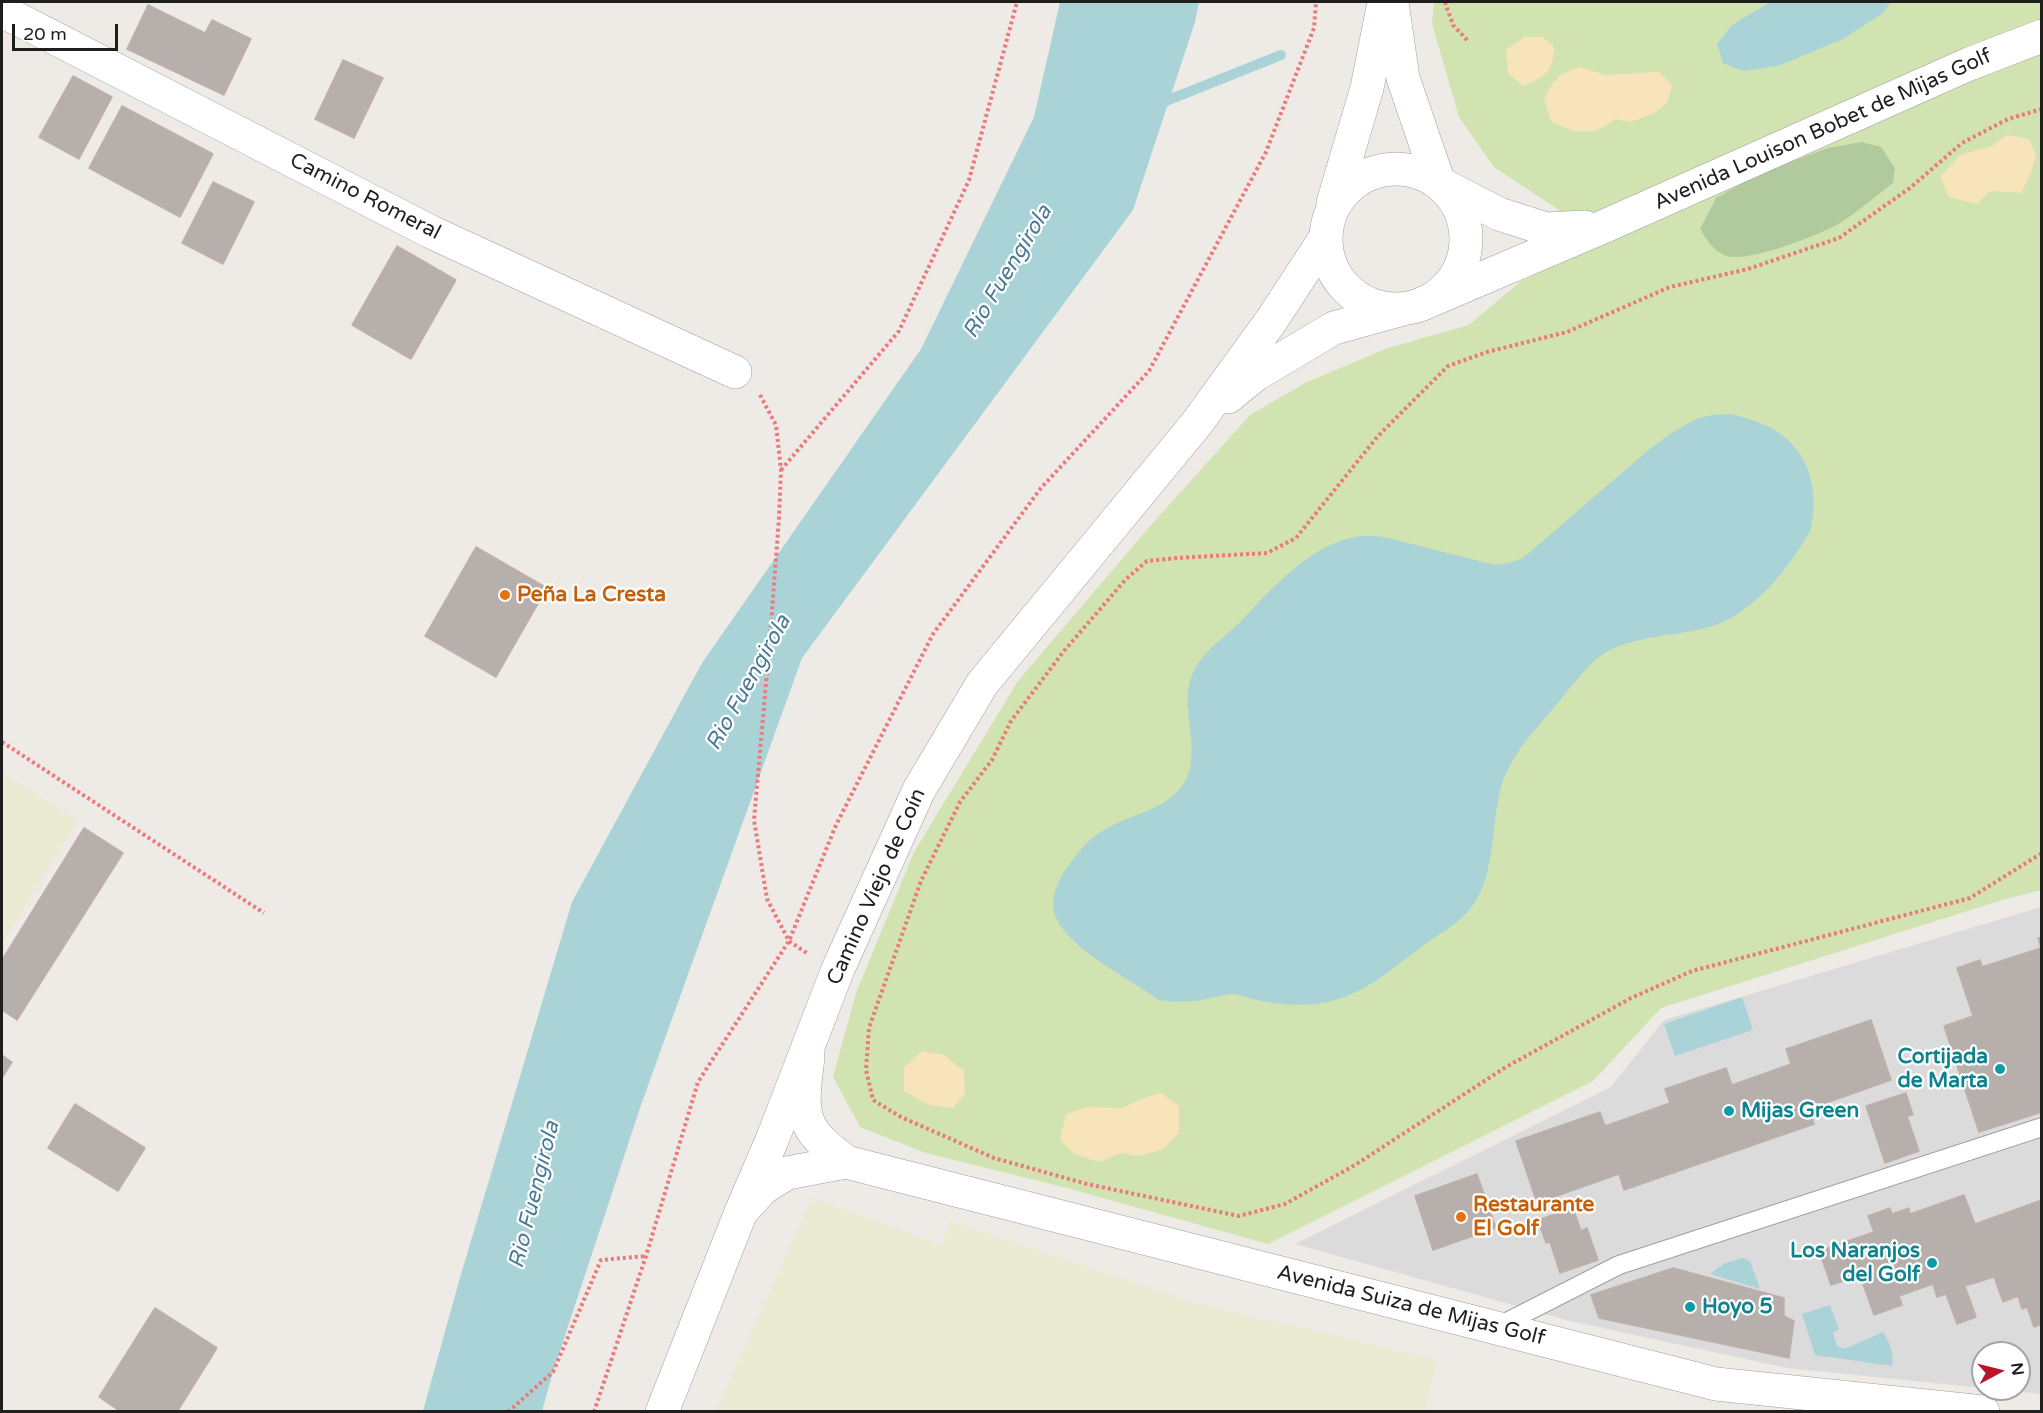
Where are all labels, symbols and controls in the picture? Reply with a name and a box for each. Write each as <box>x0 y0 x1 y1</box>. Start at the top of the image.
scale bar <box>15 12 122 50</box>
text: 20 m <box>23 23 67 45</box>
street label: Avenida Louison Bobet de Mijas Golf <box>1650 44 1996 216</box>
street label: Camino Romeral <box>285 148 445 246</box>
water label: Rio Fuengirola <box>958 201 1058 343</box>
place label: Peña La Cresta <box>517 582 666 608</box>
marker: Peña La Cresta <box>498 588 512 602</box>
water label: Rio Fuengirola <box>701 611 797 755</box>
street label: Camino Viejo de Coín <box>822 785 932 989</box>
place label: Cortijada de Marta <box>1897 1044 1988 1094</box>
marker: Cortijada de Marta <box>1993 1062 2007 1076</box>
place label: Mijas Green <box>1741 1098 1859 1124</box>
marker: Mijas Green <box>1722 1104 1736 1118</box>
water label: Rio Fuengirola <box>504 1119 566 1271</box>
place label: Restaurante El Golf <box>1473 1192 1595 1242</box>
marker: Restaurante El Golf <box>1454 1210 1468 1224</box>
place label: Los Naranjos del Golf <box>1790 1238 1920 1288</box>
marker: Los Naranjos del Golf <box>1925 1256 1939 1270</box>
street label: Avenida Suiza de Mijas Golf <box>1274 1260 1548 1352</box>
place label: Hoyo 5 <box>1702 1294 1773 1320</box>
marker: Hoyo 5 <box>1683 1300 1697 1314</box>
north arrow <box>1971 1341 2031 1401</box>
text: N <box>2006 1361 2028 1377</box>

